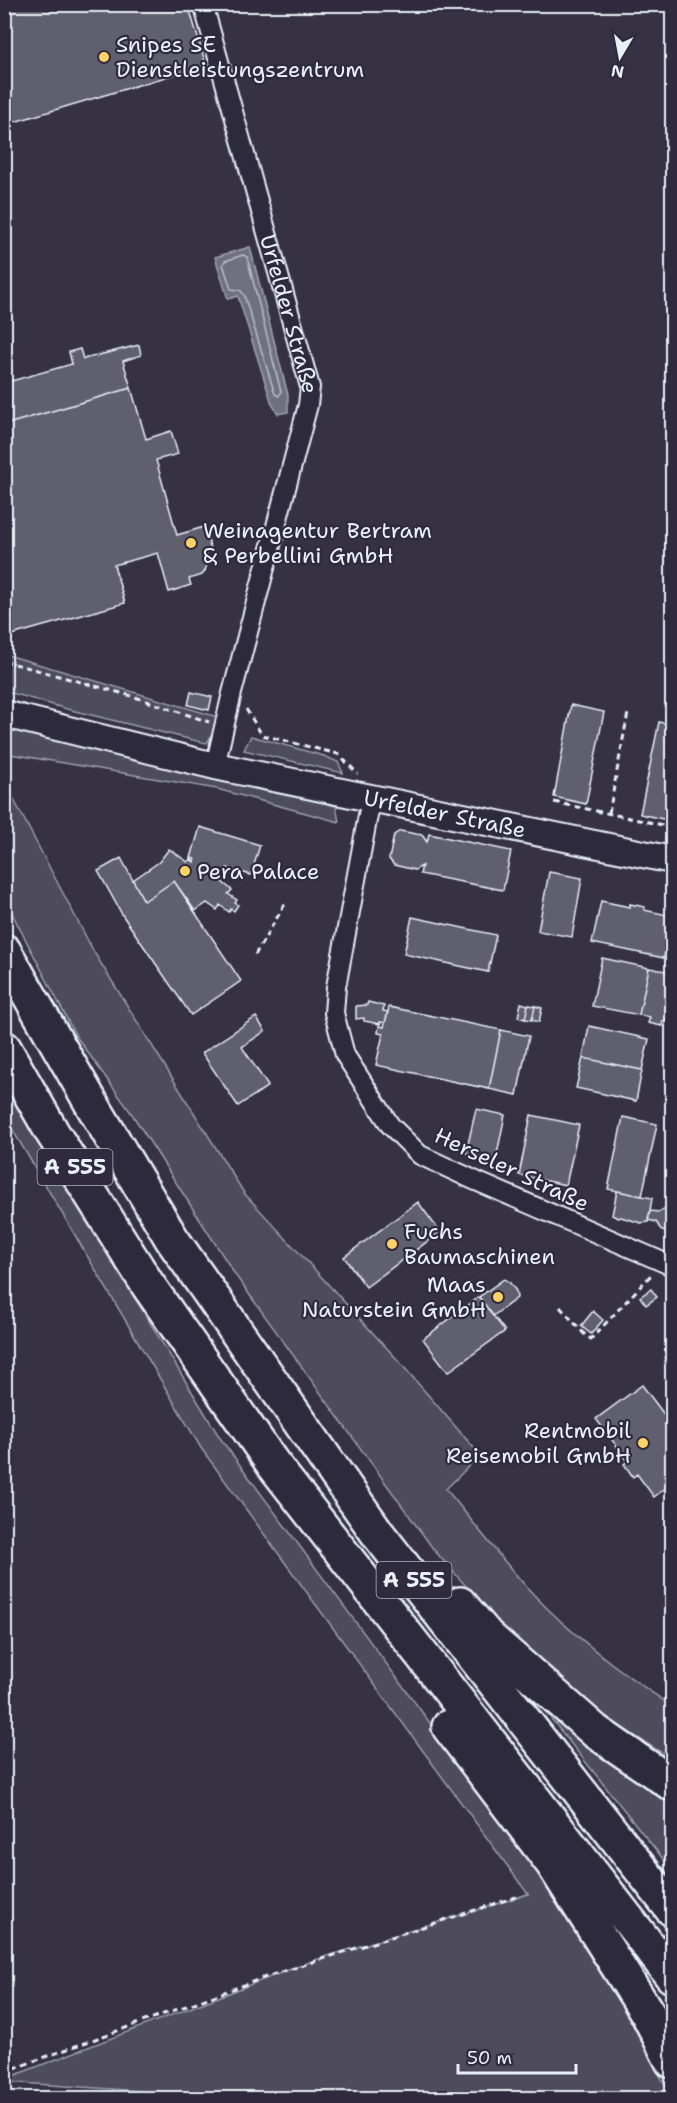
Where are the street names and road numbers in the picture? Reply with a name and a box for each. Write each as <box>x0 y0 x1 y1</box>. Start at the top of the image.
street label: Urfelder Straße <box>253 231 325 395</box>
street label: Urfelder Straße <box>361 783 528 845</box>
street label: Herseler Straße <box>430 1121 594 1218</box>
road number: A 555 <box>38 1149 112 1185</box>
road number: A 555 <box>376 1562 452 1598</box>

